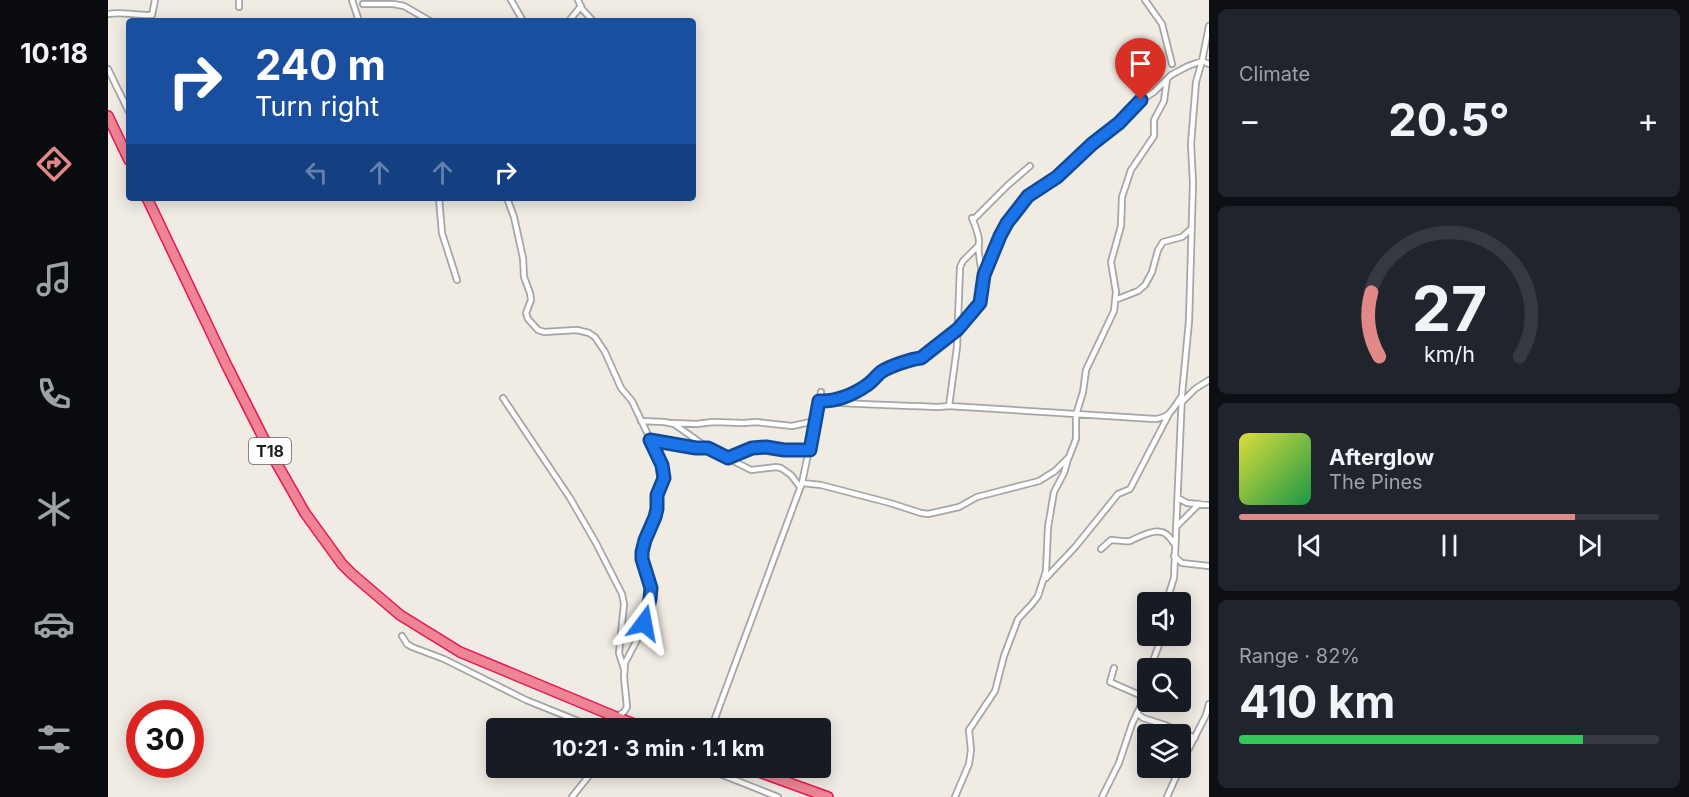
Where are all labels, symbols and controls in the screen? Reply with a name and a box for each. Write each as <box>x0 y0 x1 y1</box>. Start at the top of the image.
text: 10:18 <box>20 37 88 70</box>
pin <box>1115 38 1166 100</box>
text: 240 m <box>255 39 386 90</box>
icon: right <box>156 42 234 120</box>
icon: arrive <box>1124 47 1157 80</box>
text: Climate <box>1239 62 1310 86</box>
text: Turn right <box>255 90 379 123</box>
text: 20.5° <box>1388 92 1510 147</box>
text: − <box>1239 100 1261 140</box>
text: + <box>1637 100 1659 140</box>
icon: directions <box>33 143 75 185</box>
icon: left <box>300 156 333 189</box>
icon: ahead <box>363 156 396 189</box>
icon: ahead <box>426 156 459 189</box>
icon: right <box>489 156 522 189</box>
icon: music <box>33 258 75 300</box>
text: 27 <box>1411 271 1487 346</box>
text: km/h <box>1424 341 1474 367</box>
icon: phone <box>33 373 75 415</box>
road number: T18 <box>249 438 291 464</box>
text: Afterglow <box>1329 444 1434 470</box>
text: The Pines <box>1329 470 1423 494</box>
icon: climate <box>33 488 75 530</box>
icon: previous <box>1293 529 1326 562</box>
icon: pause <box>1433 529 1466 562</box>
icon: next <box>1573 529 1606 562</box>
position arrow <box>612 591 676 655</box>
map controls <box>1137 592 1191 778</box>
button: sound <box>1137 592 1191 646</box>
icon: car <box>33 603 75 645</box>
text: Range · 82% <box>1239 644 1360 668</box>
button: search <box>1137 658 1191 712</box>
text: 410 km <box>1239 674 1395 729</box>
speed limit sign: 30 <box>126 700 204 778</box>
icon: filters <box>33 718 75 760</box>
button: layers <box>1137 724 1191 778</box>
text: 10:21 · 3 min · 1.1 km <box>552 735 765 761</box>

